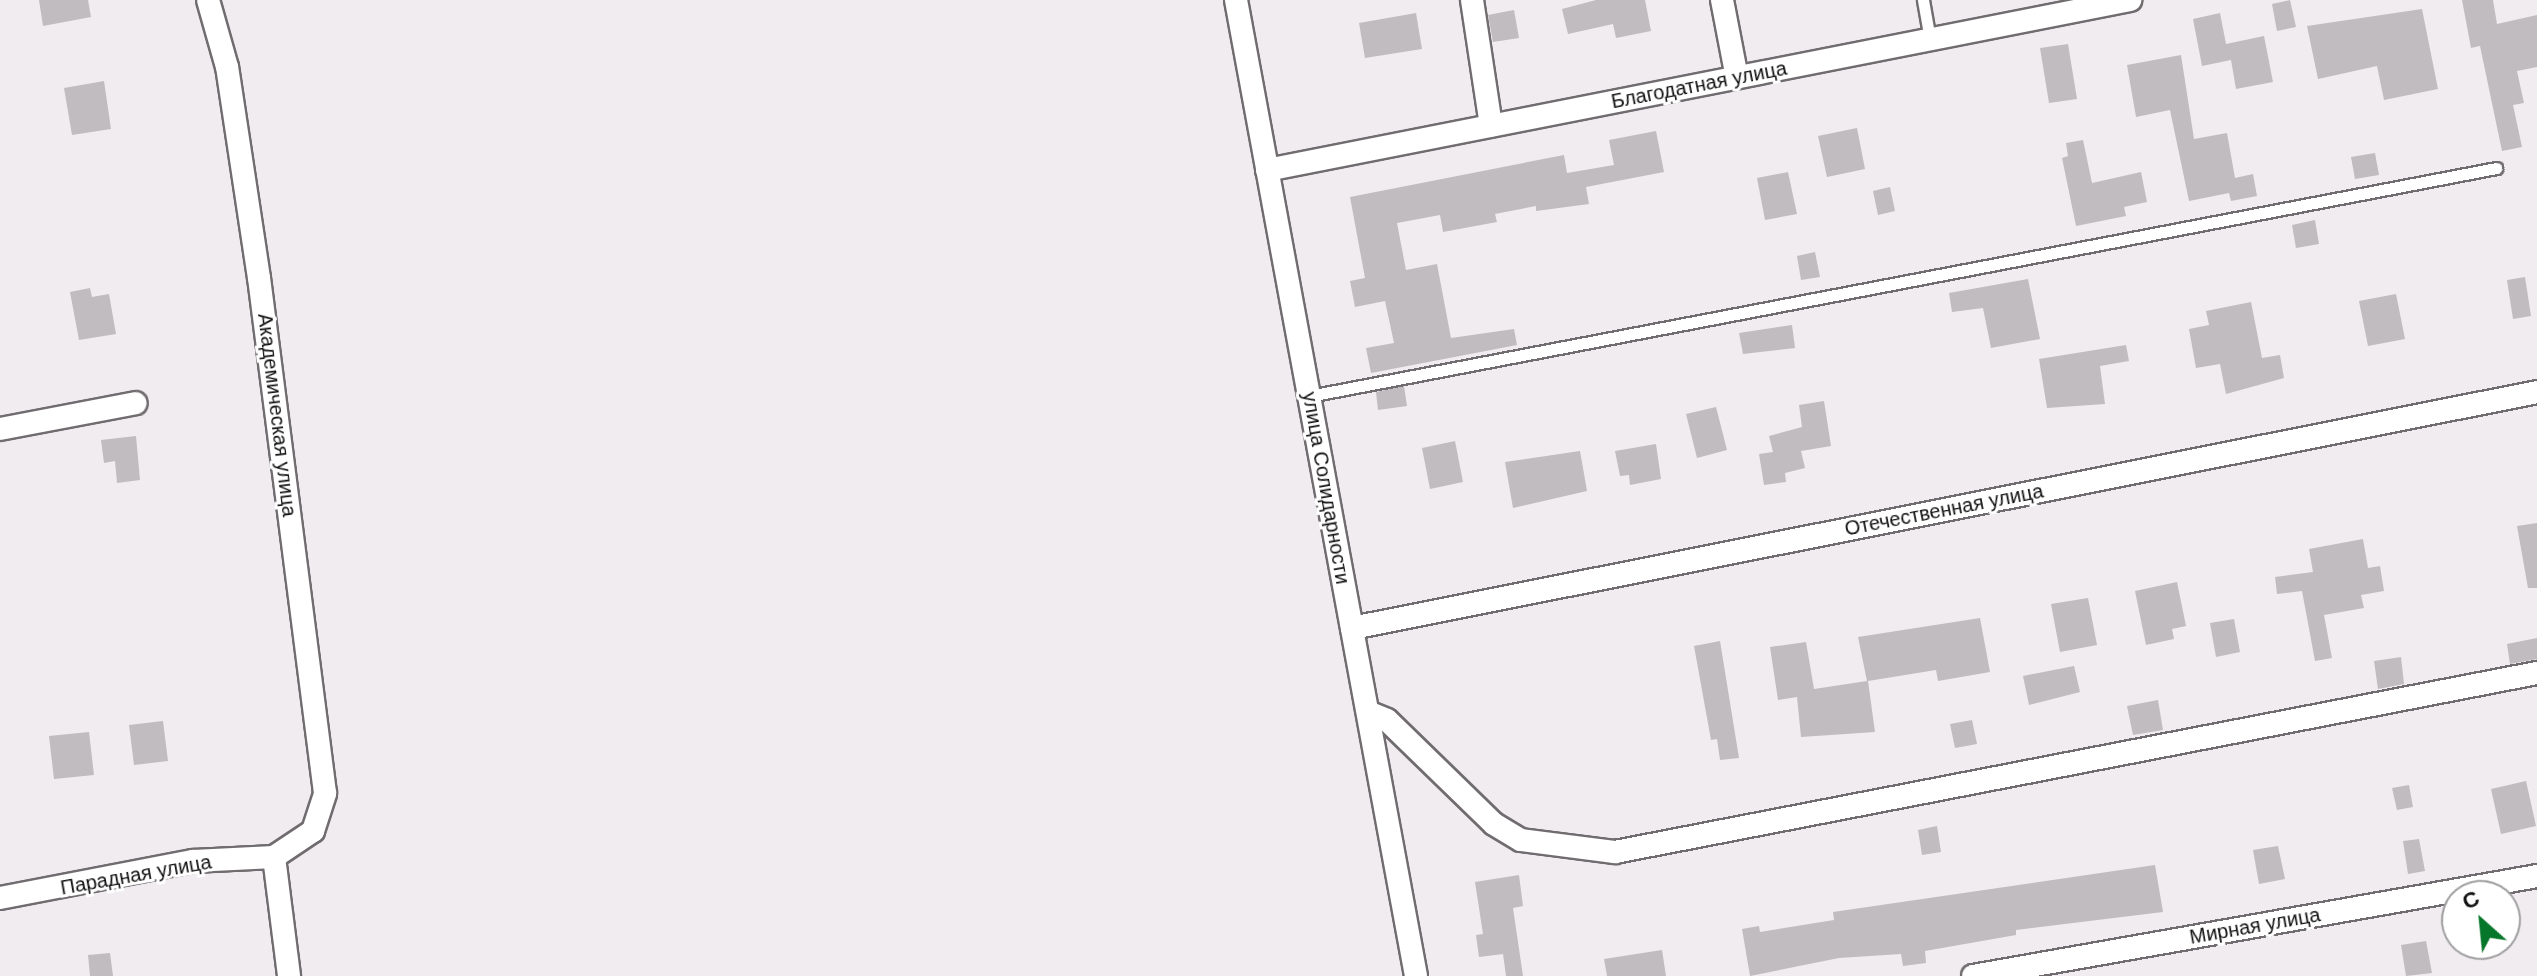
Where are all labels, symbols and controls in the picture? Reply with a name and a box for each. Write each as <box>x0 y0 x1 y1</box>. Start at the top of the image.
street label: Благодатная улица <box>1609 56 1789 114</box>
street label: Академическая улица <box>253 312 301 518</box>
street label: улица Солидарности <box>1297 390 1355 586</box>
street label: Отечественная улица <box>1843 479 2045 541</box>
street label: Парадная улица <box>59 850 213 900</box>
north arrow <box>2441 880 2521 960</box>
text: С <box>2458 885 2484 915</box>
street label: Мирная улица <box>2188 903 2322 949</box>

